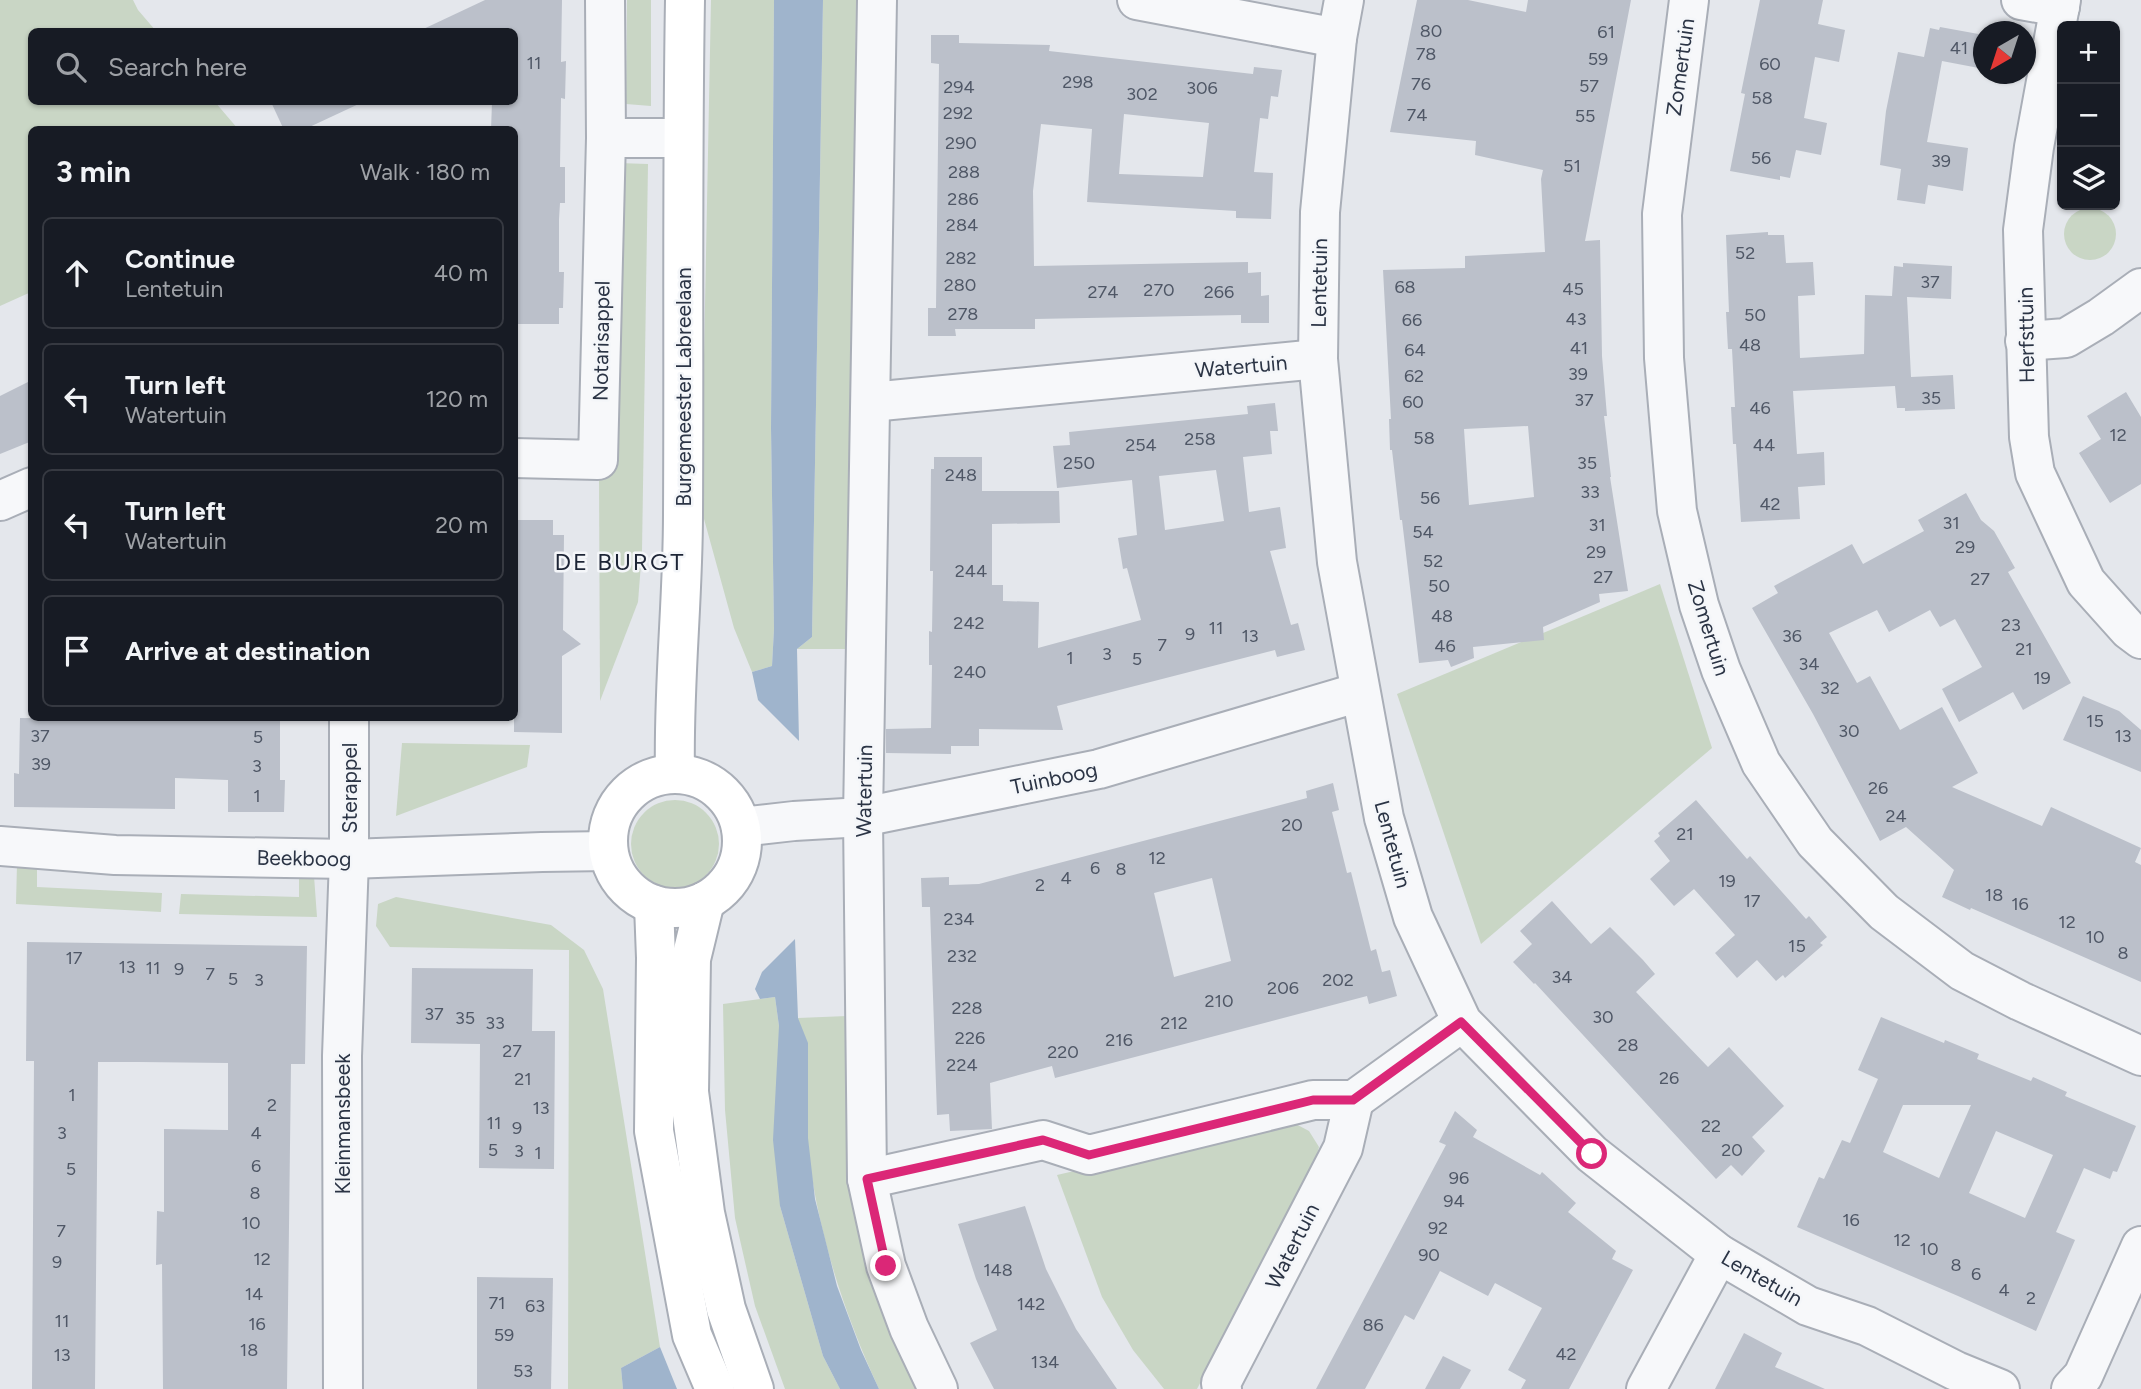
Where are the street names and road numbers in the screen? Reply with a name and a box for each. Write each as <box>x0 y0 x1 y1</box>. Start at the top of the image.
street label: Zomertuin <box>1661 17 1699 117</box>
street label: Lentetuin <box>1306 238 1332 328</box>
street label: Burgemeester Labreelaan <box>671 267 696 507</box>
street label: Notarisappel <box>587 281 615 401</box>
street label: Herfsttuin <box>2013 287 2039 383</box>
street label: Watertuin <box>1194 350 1288 382</box>
street label: Zomertuin <box>1683 577 1735 679</box>
street label: Sterappel <box>337 743 362 833</box>
street label: Watertuin <box>851 744 877 838</box>
street label: Tuinboog <box>1008 757 1100 799</box>
street label: Lentetuin <box>1369 797 1417 891</box>
street label: Beekboog <box>256 845 352 871</box>
street label: Kleinmansbeek <box>330 1053 355 1195</box>
street label: Watertuin <box>1260 1199 1324 1293</box>
street label: Lentetuin <box>1717 1245 1807 1311</box>

